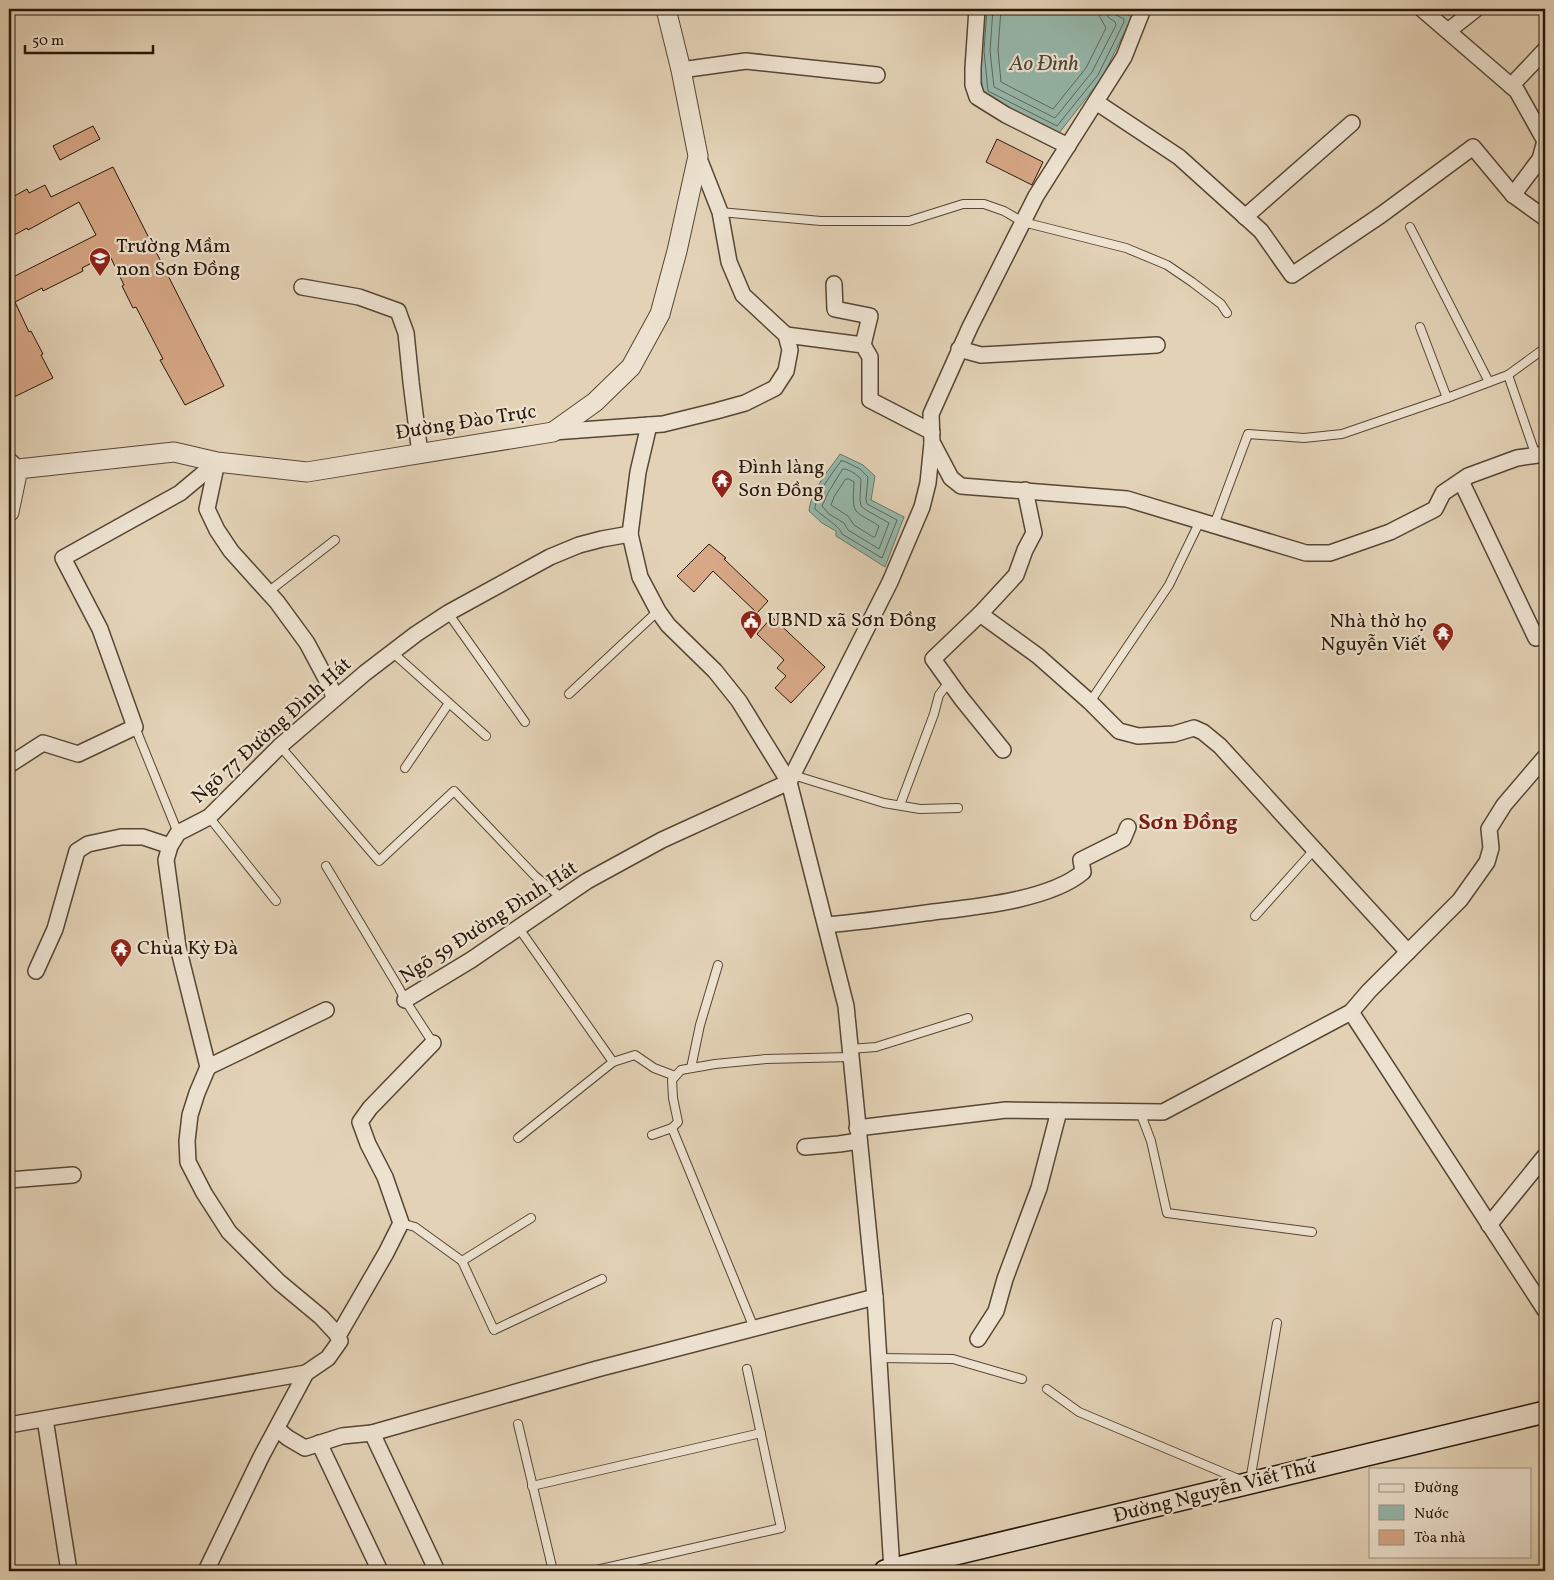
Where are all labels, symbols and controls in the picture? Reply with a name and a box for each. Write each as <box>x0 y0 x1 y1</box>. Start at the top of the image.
scale bar <box>25 22 152 54</box>
text: 50 m <box>32 31 64 52</box>
water label: Ao Đình <box>1008 50 1079 79</box>
place label: Trường Mầm non Sơn Đồng <box>116 233 240 284</box>
school or university icon: Trường Mầm non Sơn Đồng <box>88 246 112 277</box>
street label: Đường Đào Trực <box>394 398 538 448</box>
place label: Đình làng Sơn Đồng <box>738 454 825 505</box>
temple icon: Đình làng Sơn Đồng <box>710 468 734 499</box>
place label: UBND xã Sơn Đồng <box>767 607 936 635</box>
place label: Nhà thờ họ Nguyễn Viết <box>1321 608 1427 659</box>
public building icon: UBND xã Sơn Đồng <box>739 609 763 640</box>
temple icon: Nhà thờ họ Nguyễn Viết <box>1431 621 1455 652</box>
street label: Ngõ 77 Đường Đình Hát <box>186 651 358 811</box>
district label: Sơn Đồng <box>1138 808 1238 839</box>
street label: Ngõ 59 Đường Đình Hát <box>394 855 584 991</box>
place label: Chùa Kỳ Đà <box>137 935 238 963</box>
temple icon: Chùa Kỳ Đà <box>109 937 133 968</box>
street label: Đường Nguyễn Viết Thứ <box>1111 1453 1319 1531</box>
legend <box>1369 1468 1532 1558</box>
text: Đường <box>1414 1478 1459 1499</box>
text: Nước <box>1414 1504 1449 1525</box>
text: Tòa nhà <box>1414 1528 1466 1549</box>

